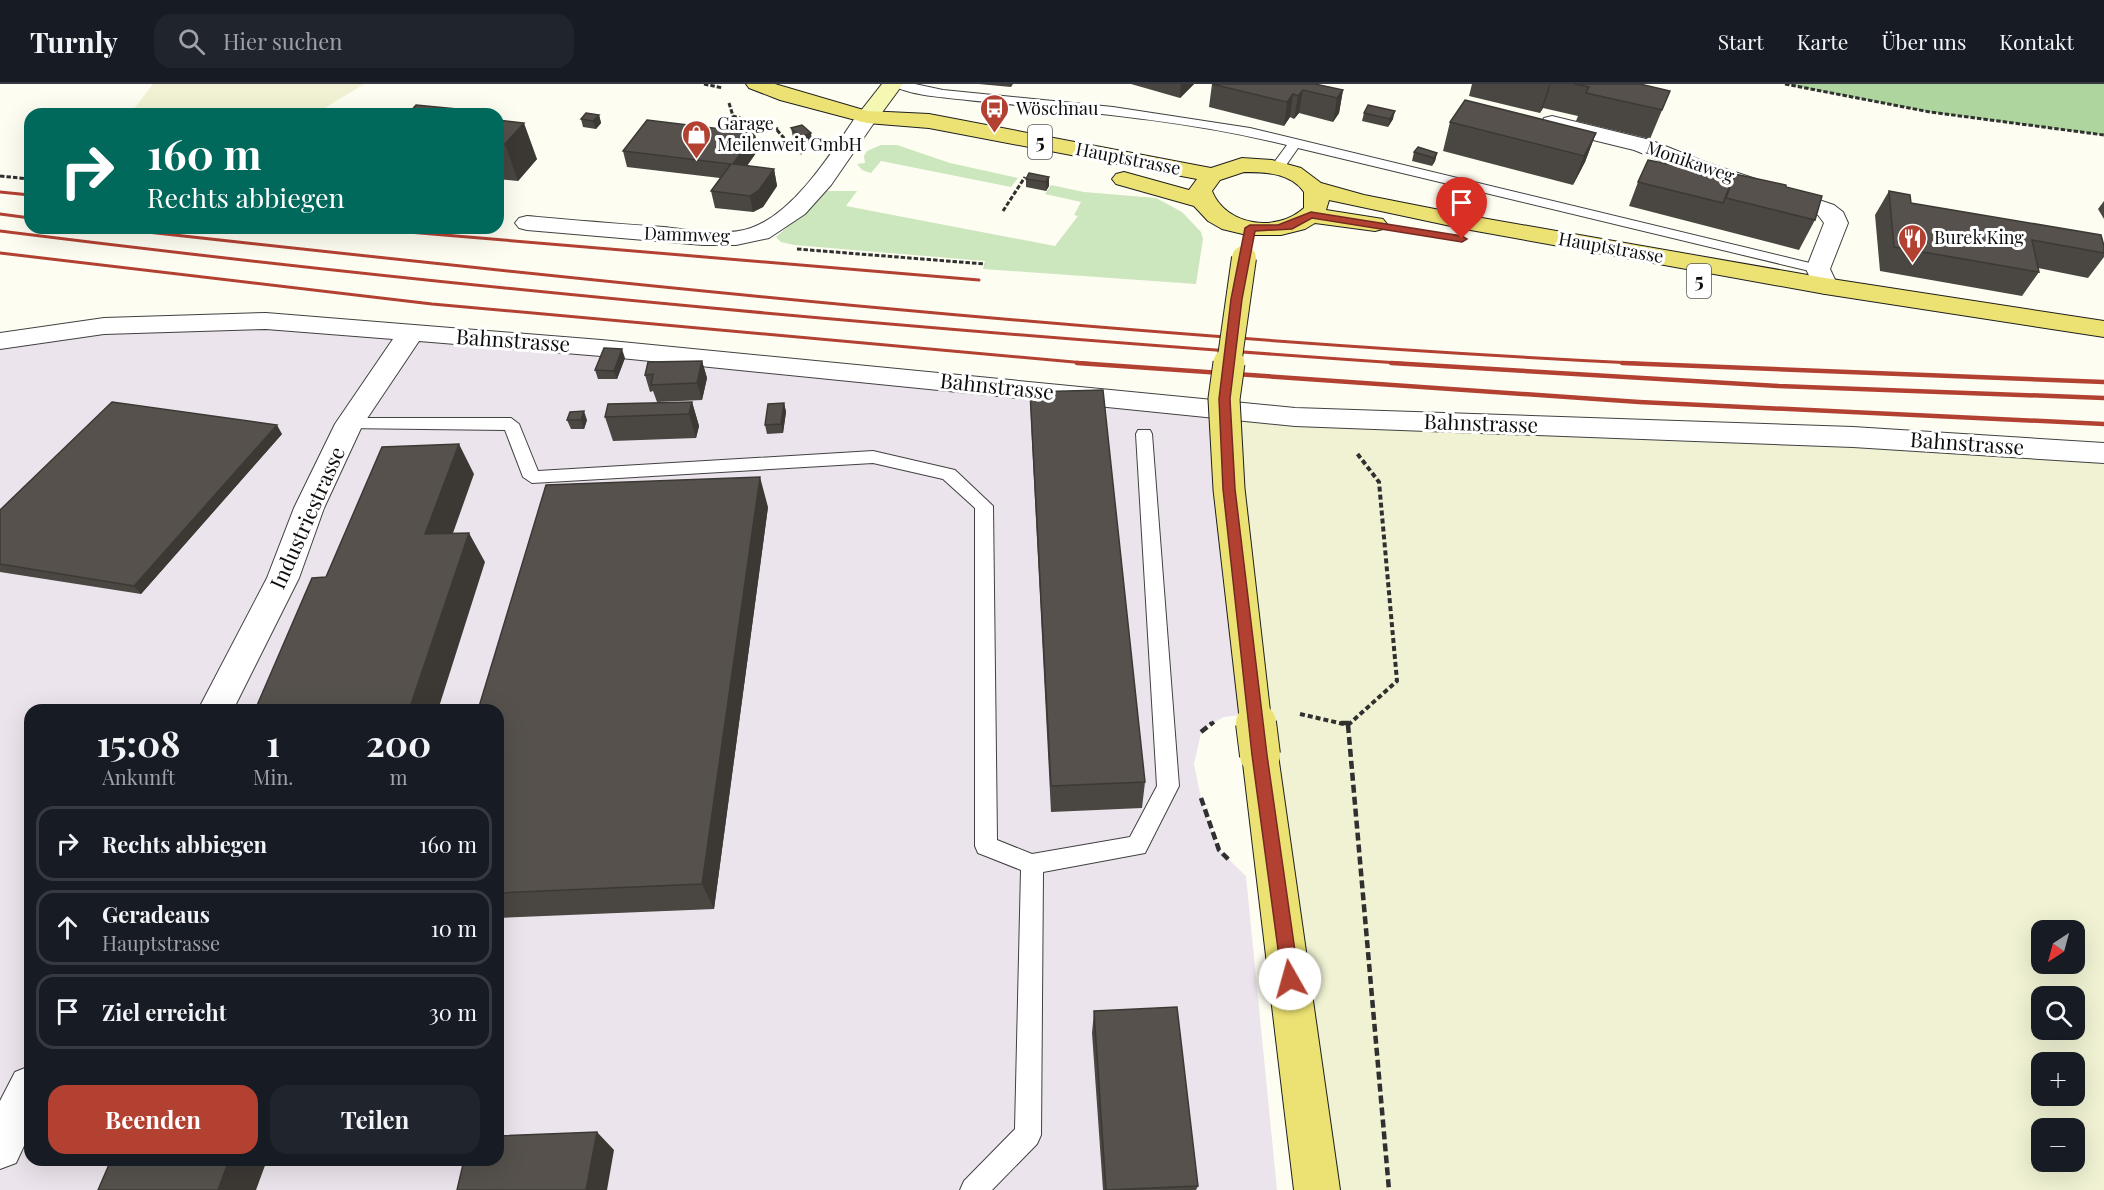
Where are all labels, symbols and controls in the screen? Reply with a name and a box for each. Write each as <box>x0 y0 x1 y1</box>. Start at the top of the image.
search box <box>154 14 574 68</box>
text: Turnly <box>30 23 118 60</box>
icon: search <box>175 25 208 58</box>
text: Hier suchen <box>223 26 342 56</box>
text: Start <box>1718 27 1764 55</box>
text: Karte <box>1797 27 1848 55</box>
text: Über uns <box>1881 27 1966 55</box>
text: Kontakt <box>1999 27 2074 55</box>
bus stop icon: Wöschnau <box>979 93 1011 135</box>
place label: Wöschnau <box>1015 96 1099 120</box>
place label: Garage Meilenweit GmbH <box>717 111 862 156</box>
shop icon: Garage Meilenweit GmbH <box>680 118 712 160</box>
text: 160 m <box>147 125 262 181</box>
road number: 5 <box>1028 125 1052 159</box>
icon: right <box>48 132 126 210</box>
street label: Monikaweg <box>1643 135 1738 188</box>
street label: Hauptstrasse <box>1074 136 1183 180</box>
pin <box>1436 177 1487 239</box>
text: Rechts abbiegen <box>147 179 345 215</box>
icon: arrive <box>1445 186 1478 219</box>
street label: Dammweg <box>644 221 731 248</box>
restaurant icon: Burek King <box>1897 222 1929 264</box>
place label: Burek King <box>1934 225 2024 249</box>
street label: Hauptstrasse <box>1557 226 1666 268</box>
road number: 5 <box>1687 264 1711 298</box>
street label: Bahnstrasse <box>455 321 571 357</box>
street label: Bahnstrasse <box>939 365 1056 405</box>
street label: Bahnstrasse <box>1423 406 1539 438</box>
street label: Bahnstrasse <box>1909 424 2025 460</box>
street label: Industriestrasse <box>262 442 350 593</box>
text: 15:08 <box>97 718 180 766</box>
text: 1 <box>266 718 280 766</box>
text: 200 <box>366 718 431 766</box>
text: Ankunft <box>102 763 175 790</box>
text: Min. <box>253 763 293 790</box>
text: m <box>390 763 408 790</box>
icon: right <box>51 827 84 860</box>
text: Rechts abbiegen <box>102 829 267 859</box>
text: 160 m <box>419 829 477 859</box>
text: Geradeaus <box>102 899 210 929</box>
icon: ahead <box>51 911 84 944</box>
text: 10 m <box>431 913 477 943</box>
north arrow <box>2031 920 2085 974</box>
map controls <box>2031 920 2085 1172</box>
text: Hauptstrasse <box>102 929 220 956</box>
position arrow <box>1258 947 1322 1011</box>
button: search <box>2031 986 2085 1040</box>
icon: arrive <box>51 995 84 1028</box>
text: Ziel erreicht <box>102 997 226 1027</box>
text: 30 m <box>429 997 477 1027</box>
button: + <box>2031 1052 2085 1106</box>
button: Beenden <box>48 1085 258 1154</box>
button: Teilen <box>270 1085 480 1154</box>
button: − <box>2031 1118 2085 1172</box>

